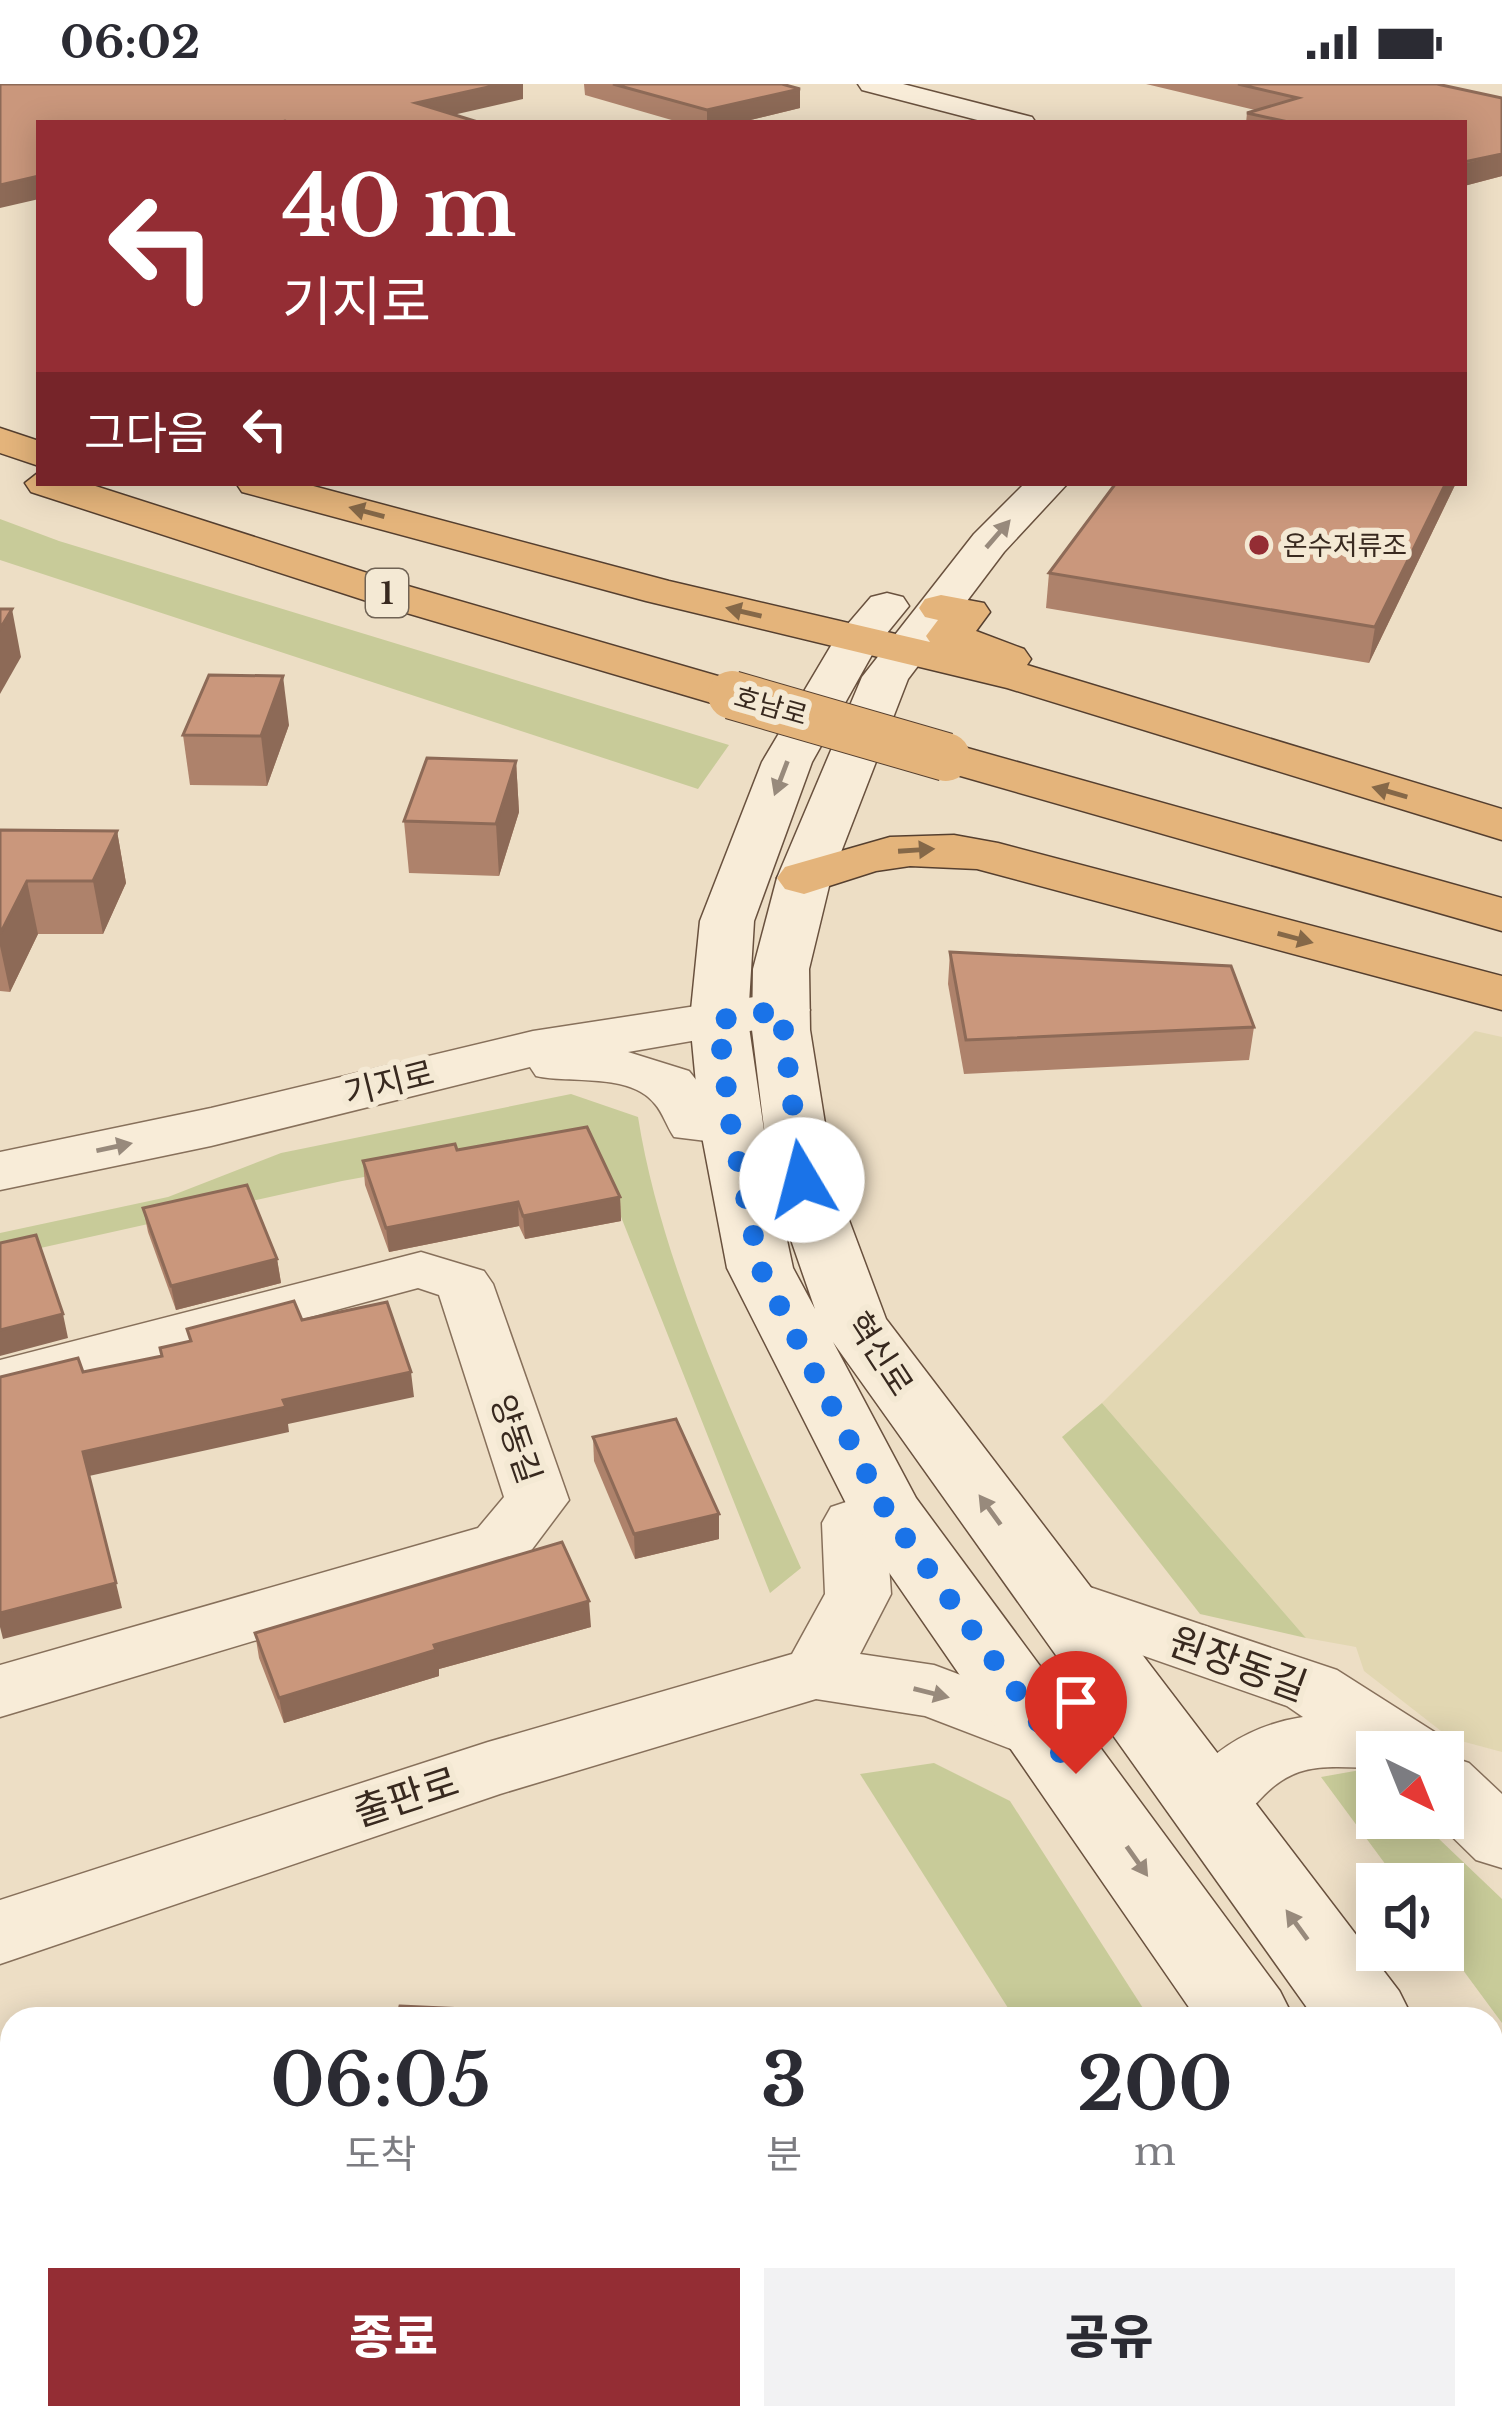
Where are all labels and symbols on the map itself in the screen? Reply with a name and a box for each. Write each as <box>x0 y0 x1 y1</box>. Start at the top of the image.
one-way arrow <box>348 501 385 520</box>
one-way arrow <box>984 519 1011 549</box>
place label: 온수저류조 <box>1283 529 1407 562</box>
marker: 온수저류조 <box>1246 532 1272 558</box>
road number: 1 <box>366 569 408 617</box>
one-way arrow <box>726 602 763 621</box>
street label: 호남로 <box>731 680 811 732</box>
one-way arrow <box>770 760 789 796</box>
one-way arrow <box>1371 782 1408 800</box>
one-way arrow <box>898 840 936 859</box>
one-way arrow <box>1276 930 1313 949</box>
street label: 기지로 <box>340 1052 438 1114</box>
position arrow <box>739 1117 865 1243</box>
one-way arrow <box>96 1136 134 1155</box>
street label: 혁신로 <box>838 1305 922 1403</box>
street label: 양동길 <box>482 1389 550 1489</box>
one-way arrow <box>979 1494 1002 1526</box>
street label: 원장동길 <box>1162 1616 1314 1712</box>
pin <box>1025 1651 1127 1774</box>
one-way arrow <box>913 1684 950 1703</box>
north arrow <box>1356 1731 1464 1839</box>
street label: 출판로 <box>347 1757 465 1837</box>
one-way arrow <box>1125 1845 1148 1877</box>
one-way arrow <box>1286 1909 1310 1941</box>

